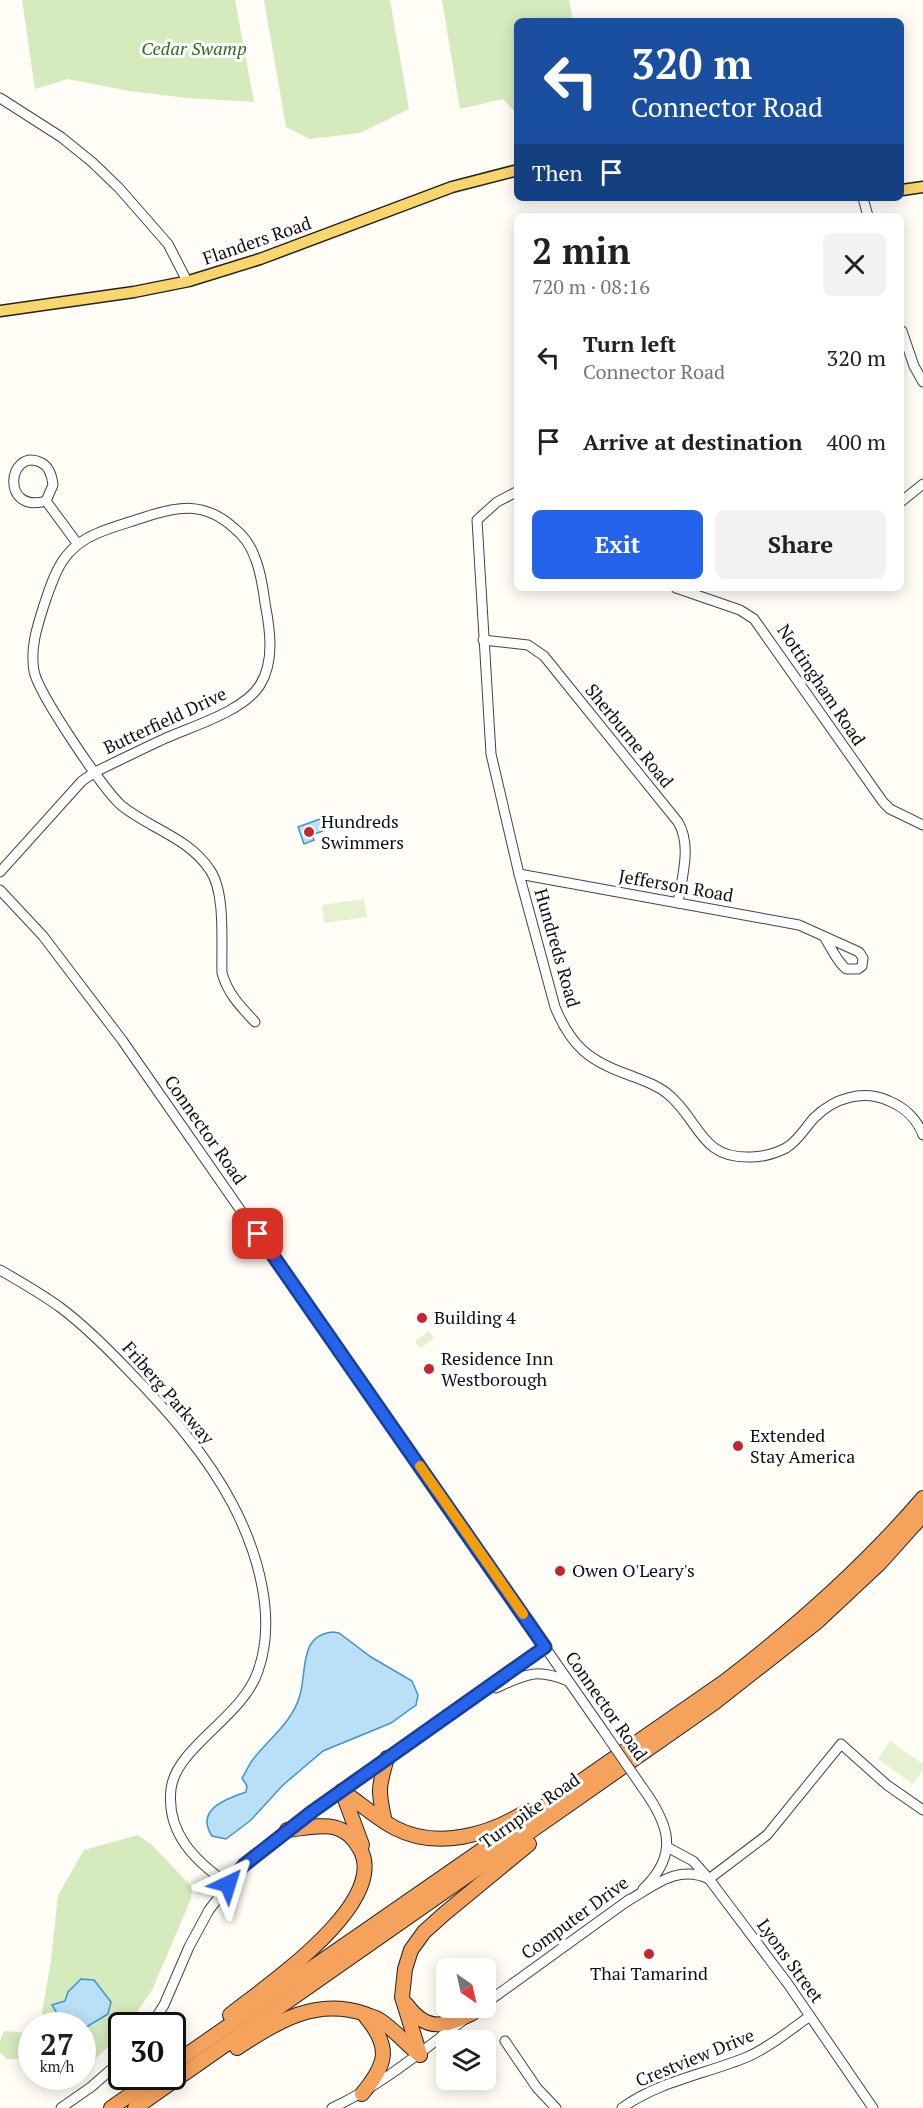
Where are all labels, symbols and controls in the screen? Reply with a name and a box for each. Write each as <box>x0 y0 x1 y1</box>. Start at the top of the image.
text: 320 m <box>631 35 752 91</box>
park label: Cedar Swamp <box>141 36 247 60</box>
icon: left <box>532 42 610 120</box>
text: Connector Road <box>631 89 823 125</box>
icon: arrive <box>595 156 628 189</box>
text: Then <box>532 158 583 187</box>
street label: Flanders Road <box>199 210 314 270</box>
text: 2 min <box>532 227 630 274</box>
button: close <box>823 233 886 296</box>
text: 720 m · 08:16 <box>532 273 650 300</box>
text: Turn left <box>583 329 676 358</box>
icon: left <box>532 341 565 374</box>
text: 320 m <box>826 343 886 372</box>
text: Connector Road <box>583 358 725 385</box>
icon: arrive <box>532 425 565 458</box>
text: Arrive at destination <box>583 427 802 456</box>
text: 400 m <box>826 427 886 456</box>
button: Exit <box>532 510 703 579</box>
button: Share <box>715 510 886 579</box>
street label: Nottingham Road <box>772 619 871 750</box>
street label: Sherburne Road <box>580 678 679 792</box>
street label: Butterfield Drive <box>99 681 230 759</box>
place label: Hundreds Swimmers <box>321 809 404 854</box>
marker: Hundreds Swimmers <box>302 825 316 839</box>
street label: Jefferson Road <box>617 863 735 907</box>
street label: Hundreds Road <box>530 886 586 1010</box>
street label: Connector Road <box>159 1070 252 1189</box>
pin <box>232 1208 283 1259</box>
icon: arrive <box>241 1217 274 1250</box>
place label: Building 4 <box>434 1305 516 1329</box>
marker: Building 4 <box>415 1311 429 1325</box>
street label: Friberg Parkway <box>117 1336 221 1450</box>
place label: Residence Inn Westborough <box>441 1346 554 1391</box>
marker: Residence Inn Westborough <box>422 1362 436 1376</box>
place label: Extended Stay America <box>750 1423 855 1468</box>
marker: Extended Stay America <box>731 1439 745 1453</box>
place label: Owen O'Leary's <box>572 1558 695 1582</box>
marker: Owen O'Leary's <box>553 1564 567 1578</box>
street label: Connector Road <box>560 1646 653 1765</box>
street label: Turnpike Road <box>475 1767 584 1854</box>
position arrow <box>196 1852 260 1916</box>
street label: Computer Drive <box>516 1870 633 1964</box>
street label: Lyons Street <box>752 1913 830 2008</box>
marker: Thai Tamarind <box>642 1947 656 1961</box>
north arrow <box>436 1958 496 2018</box>
map controls <box>436 1958 496 2090</box>
place label: Thai Tamarind <box>590 1961 708 1985</box>
speed limit sign: 30 <box>108 2012 186 2090</box>
street label: Crestview Drive <box>632 2022 758 2092</box>
text: 27 <box>40 2024 74 2064</box>
button: layers <box>436 2030 496 2090</box>
text: km/h <box>40 2056 74 2076</box>

